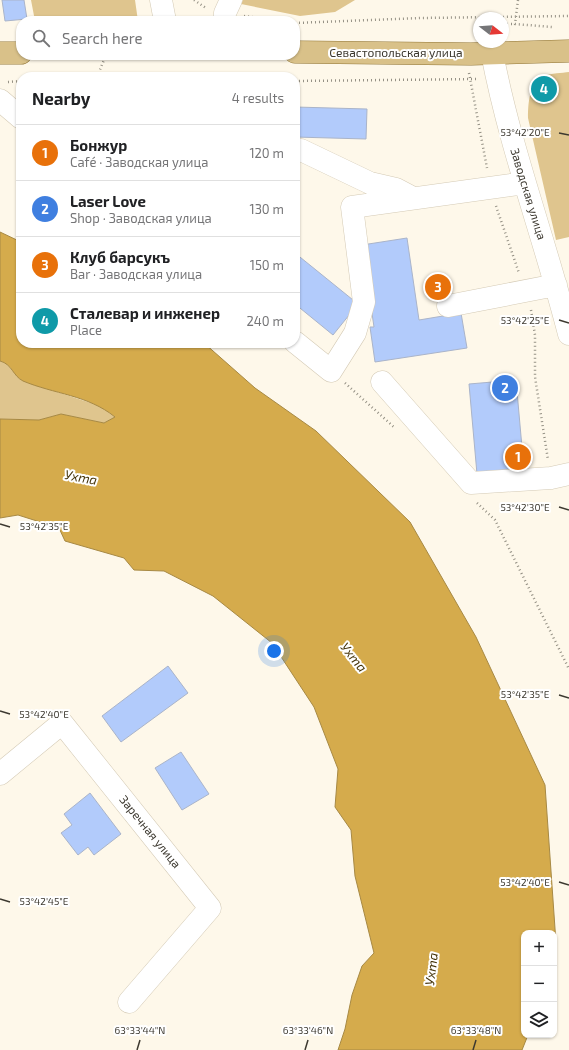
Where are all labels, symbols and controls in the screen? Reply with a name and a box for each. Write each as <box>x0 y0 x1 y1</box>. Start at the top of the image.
north arrow <box>473 12 509 48</box>
search box <box>16 16 300 60</box>
icon: search <box>30 27 52 49</box>
text: Search here <box>62 29 143 47</box>
street label: Севастопольская улица <box>329 45 463 60</box>
pin: 4 <box>531 74 557 104</box>
text: Nearby <box>32 88 90 108</box>
text: 4 results <box>232 90 284 106</box>
text: 53°42'20"E <box>500 126 550 138</box>
text: Бонжур <box>70 136 127 154</box>
text: 1 <box>42 145 48 161</box>
text: 120 m <box>249 145 284 161</box>
street label: Заводская улица <box>507 146 550 242</box>
text: Café · Заводская улица <box>70 154 208 170</box>
text: Laser Love <box>70 192 146 210</box>
text: 2 <box>41 201 49 217</box>
text: 130 m <box>249 201 284 217</box>
text: Shop · Заводская улица <box>70 210 212 226</box>
text: Клуб барсукъ <box>70 248 170 266</box>
text: 3 <box>41 257 49 273</box>
text: 150 m <box>250 257 284 273</box>
text: Bar · Заводская улица <box>70 266 202 282</box>
pin: 3 <box>425 272 451 302</box>
text: Сталевар и инженер <box>70 304 220 322</box>
text: 4 <box>41 313 49 329</box>
text: 240 m <box>247 313 284 329</box>
text: 53°42'25"E <box>501 314 550 326</box>
text: Place <box>70 322 102 338</box>
pin: 2 <box>492 373 518 403</box>
pin: 1 <box>505 442 531 472</box>
water label: Ухта <box>63 466 99 488</box>
text: 53°42'30"E <box>500 501 550 513</box>
text: 53°42'35"E <box>20 520 69 532</box>
water label: Ухта <box>337 639 371 675</box>
your location <box>264 641 284 661</box>
text: 53°42'35"E <box>501 688 550 700</box>
text: 53°42'40"E <box>19 708 69 720</box>
street label: Заречная улица <box>116 792 184 871</box>
text: 53°42'40"E <box>500 876 550 888</box>
text: 53°42'45"E <box>20 895 69 907</box>
map controls <box>521 930 557 1038</box>
button: + <box>521 930 557 966</box>
water label: Ухта <box>421 952 441 986</box>
button: − <box>521 966 557 1002</box>
button: layers <box>521 1002 557 1038</box>
text: 63°33'44"N <box>115 1024 165 1036</box>
text: 63°33'46"N <box>283 1024 333 1036</box>
text: 63°33'48"N <box>451 1024 501 1036</box>

